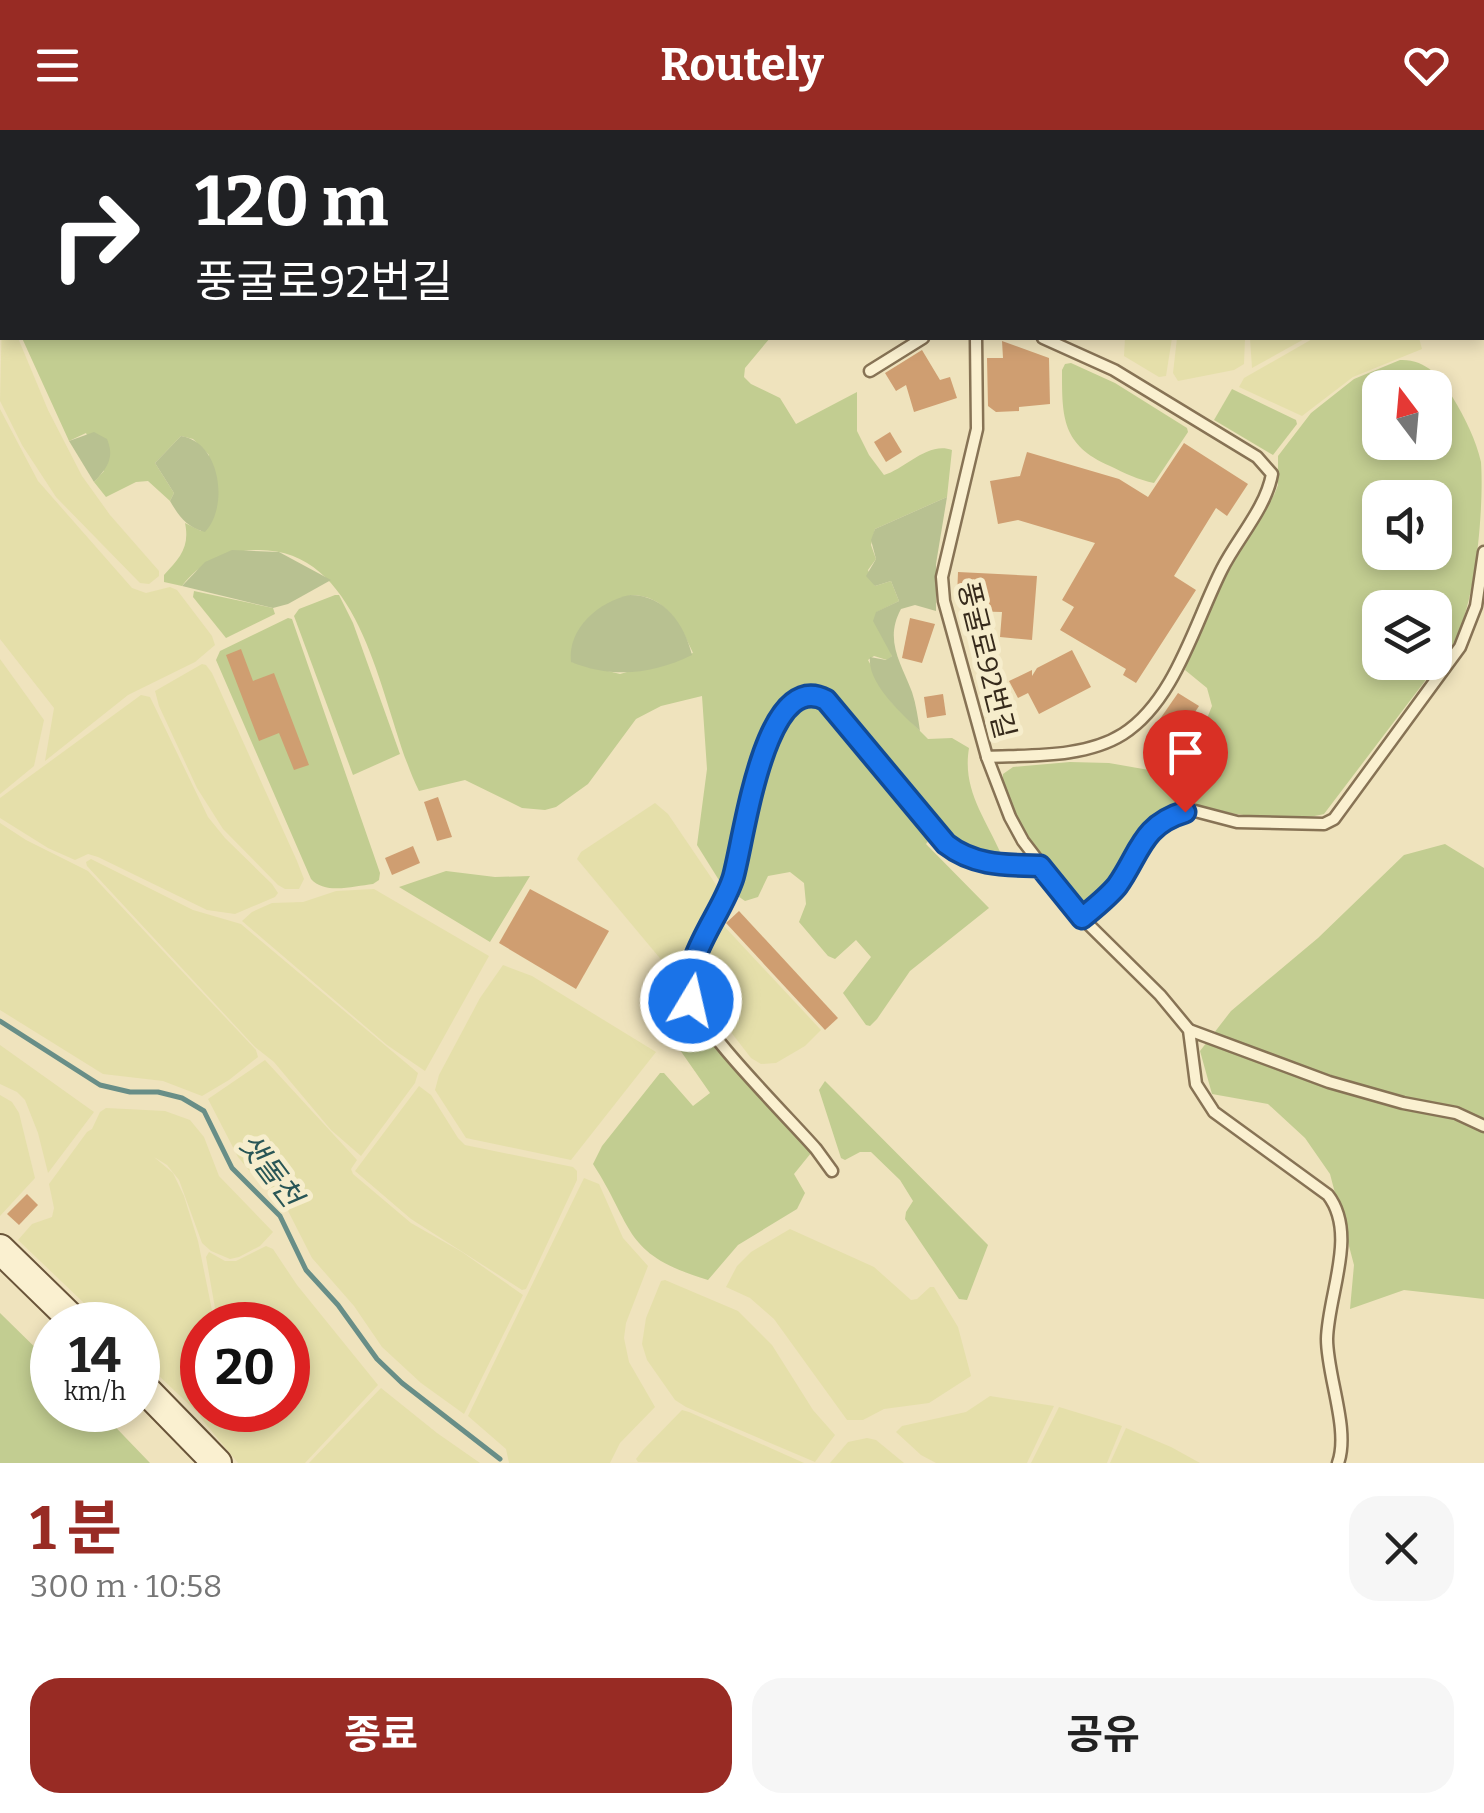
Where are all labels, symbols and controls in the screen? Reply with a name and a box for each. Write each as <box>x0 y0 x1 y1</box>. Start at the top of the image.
icon: menu <box>30 38 85 93</box>
text: Routely <box>660 38 824 92</box>
icon: heart <box>1399 38 1454 93</box>
text: 120 m <box>195 160 388 244</box>
icon: right <box>30 170 160 300</box>
text: 풍굴로92번길 <box>195 255 453 309</box>
north arrow <box>1362 370 1452 460</box>
map controls <box>1362 370 1452 680</box>
button: sound <box>1362 480 1452 570</box>
street label: 풍굴로92번길 <box>951 578 1022 742</box>
button: layers <box>1362 590 1452 680</box>
pin <box>1143 710 1228 813</box>
icon: arrive <box>1158 725 1213 780</box>
position arrow <box>639 949 743 1053</box>
water label: 샛돌천 <box>231 1126 311 1217</box>
speed limit sign: 20 <box>180 1302 310 1432</box>
text: 14 <box>69 1325 121 1385</box>
text: km/h <box>64 1377 126 1407</box>
text: 1 분 <box>30 1493 122 1565</box>
button: close <box>1349 1496 1454 1601</box>
text: 300 m · 10:58 <box>30 1567 222 1605</box>
button: 종료 <box>30 1678 732 1793</box>
button: 공유 <box>752 1678 1454 1793</box>

